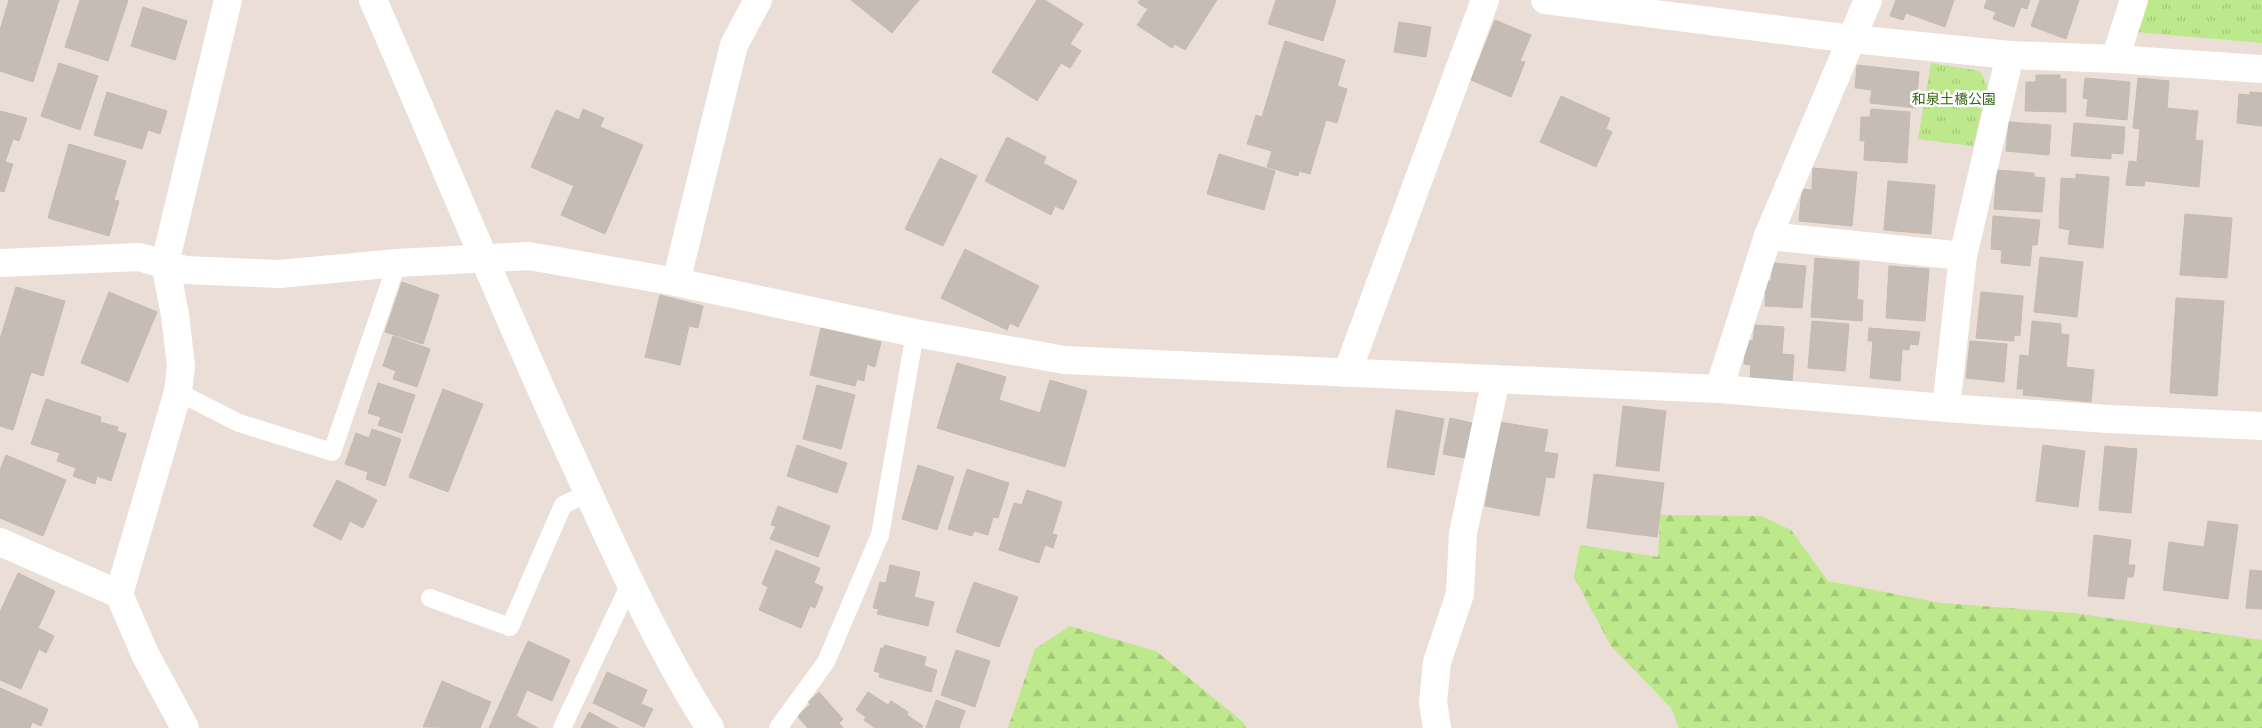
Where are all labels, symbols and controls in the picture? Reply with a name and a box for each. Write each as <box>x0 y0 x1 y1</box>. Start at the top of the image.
park label: 和泉土橋公園 <box>1912 90 1996 107</box>

